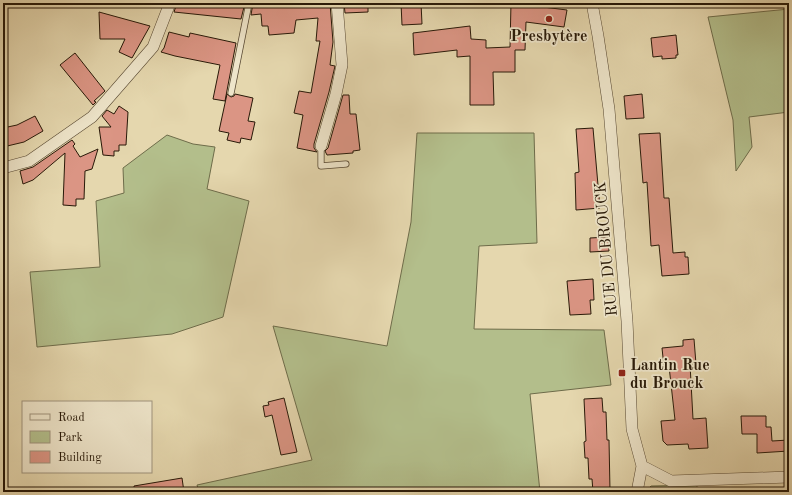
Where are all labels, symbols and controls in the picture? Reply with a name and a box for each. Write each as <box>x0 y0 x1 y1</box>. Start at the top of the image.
marker: Presbytère <box>544 14 554 24</box>
place label: Presbytère <box>510 29 588 45</box>
street label: RUE DU BROUCK <box>593 181 621 317</box>
place label: Lantin Rue du Brouck <box>630 358 710 392</box>
marker: Lantin Rue du Brouck <box>617 368 627 378</box>
legend <box>22 401 152 473</box>
text: Road <box>58 412 85 424</box>
text: Park <box>58 432 83 444</box>
text: Building <box>58 452 102 464</box>

